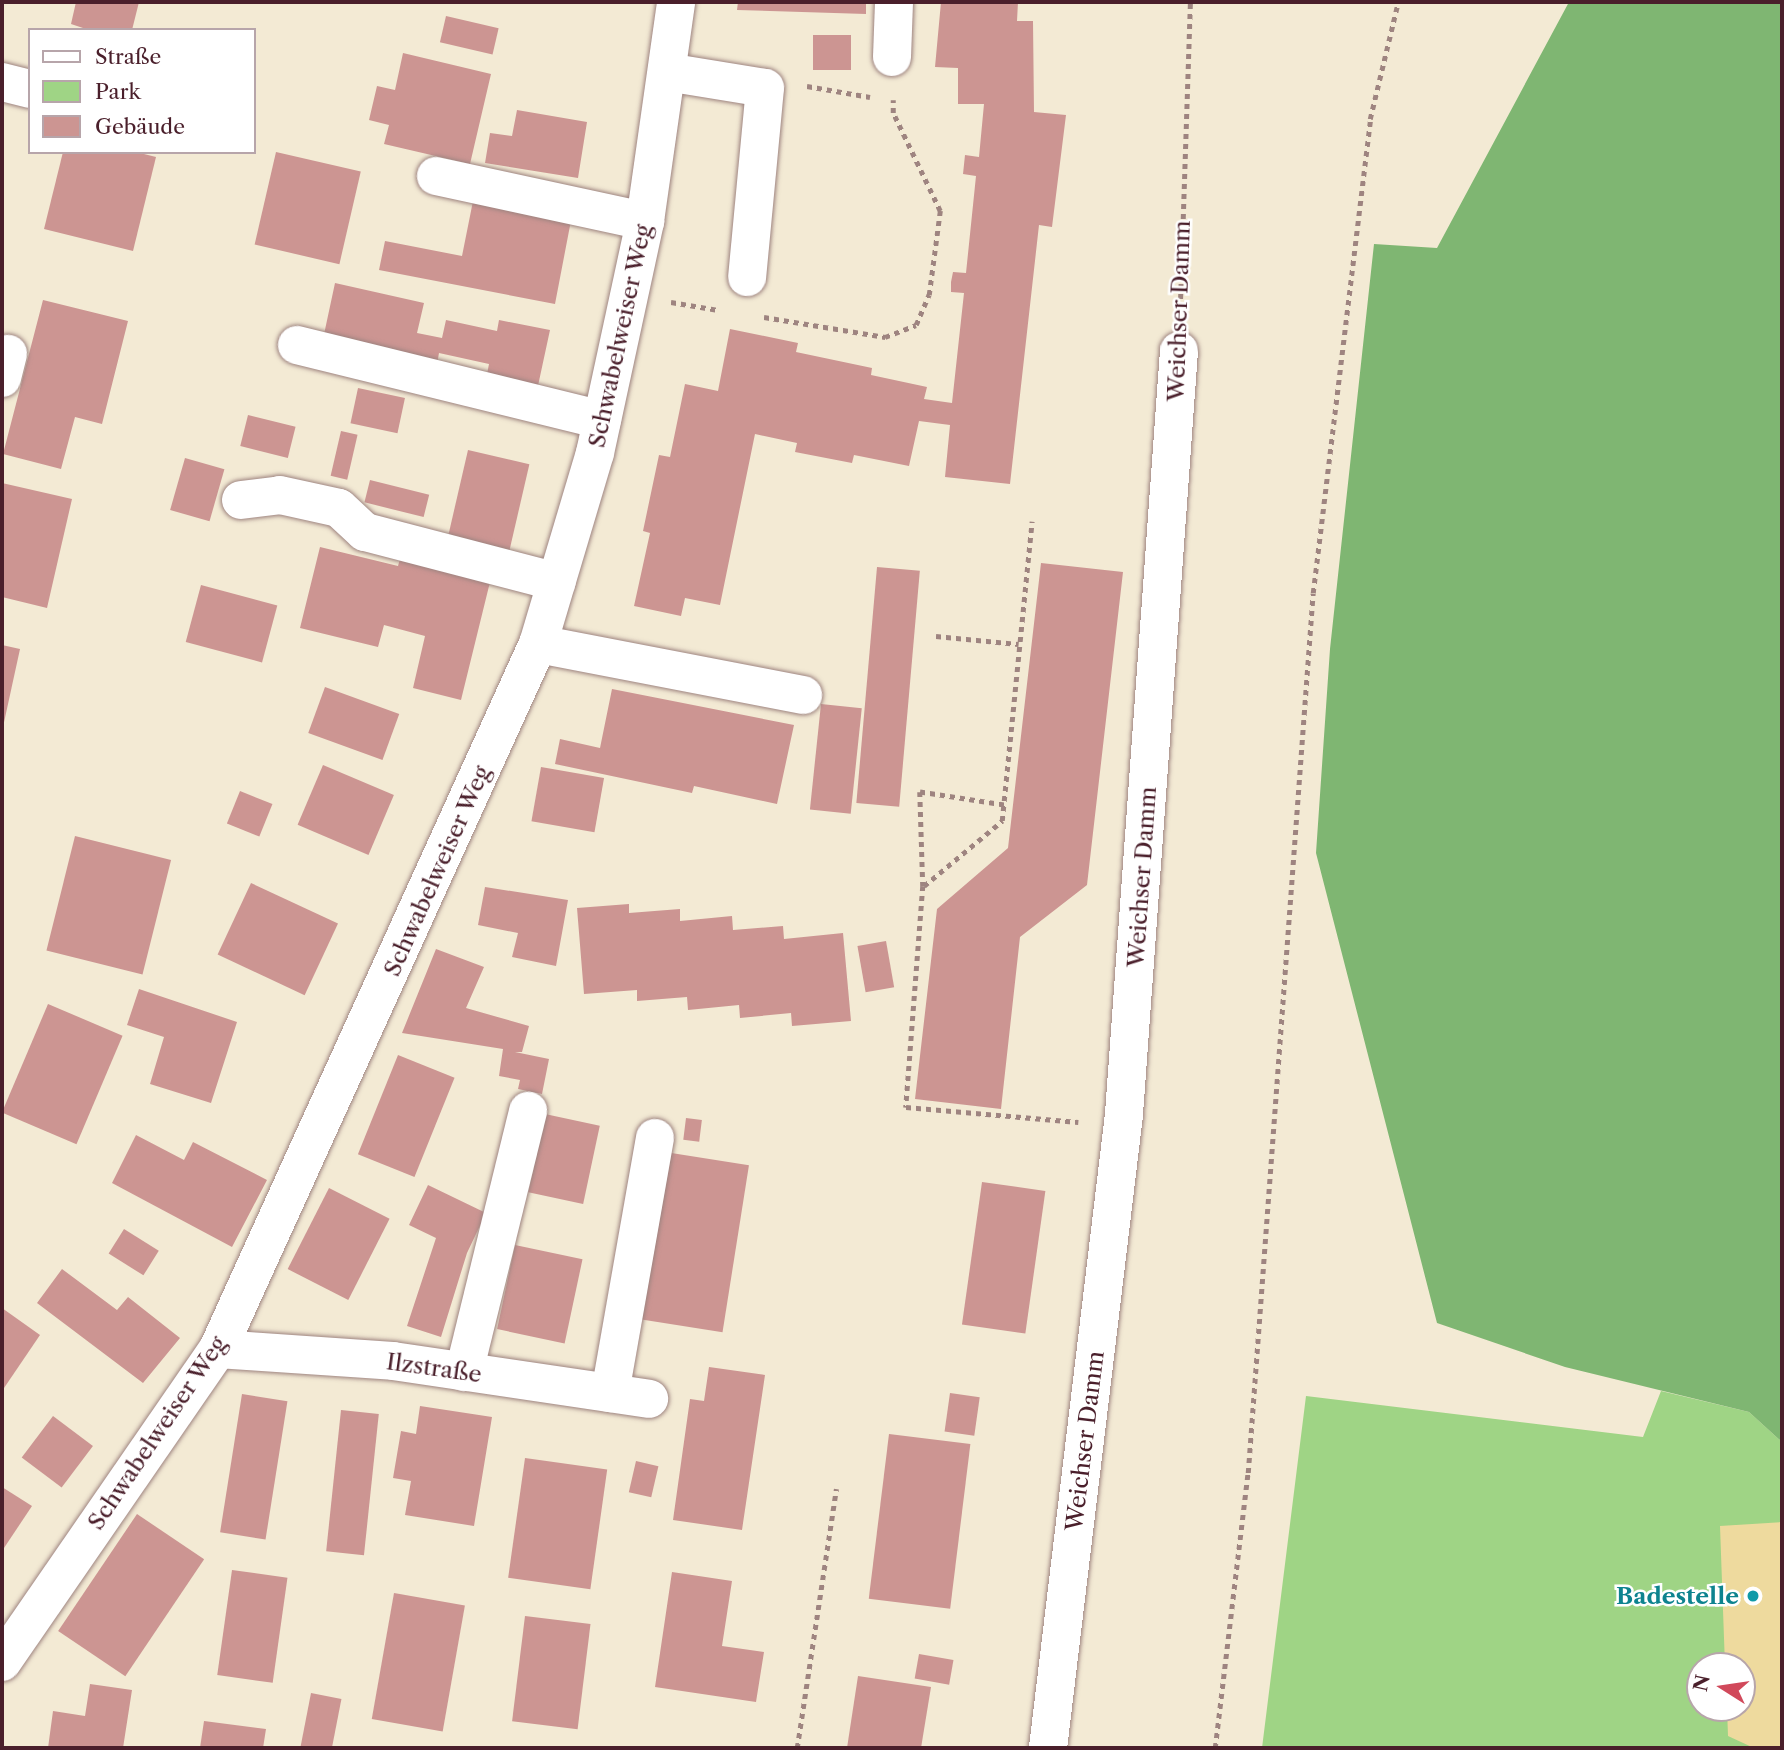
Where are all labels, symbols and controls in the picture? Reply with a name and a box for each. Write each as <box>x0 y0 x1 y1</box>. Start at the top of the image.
legend <box>28 28 256 154</box>
text: Straße <box>95 44 161 69</box>
text: Park <box>95 79 141 104</box>
text: Gebäude <box>95 114 185 139</box>
street label: Weichser Damm <box>1162 220 1196 402</box>
street label: Schwabelweiser Weg <box>583 221 657 451</box>
street label: Schwabelweiser Weg <box>378 761 496 981</box>
street label: Weichser Damm <box>1122 785 1162 969</box>
street label: Schwabelweiser Weg <box>82 1330 232 1536</box>
street label: Ilzstraße <box>385 1348 483 1388</box>
street label: Weichser Damm <box>1060 1349 1110 1533</box>
place label: Badestelle <box>1616 1582 1739 1610</box>
marker: Badestelle <box>1745 1588 1761 1604</box>
north arrow <box>1686 1652 1756 1722</box>
text: N <box>1689 1672 1715 1693</box>

